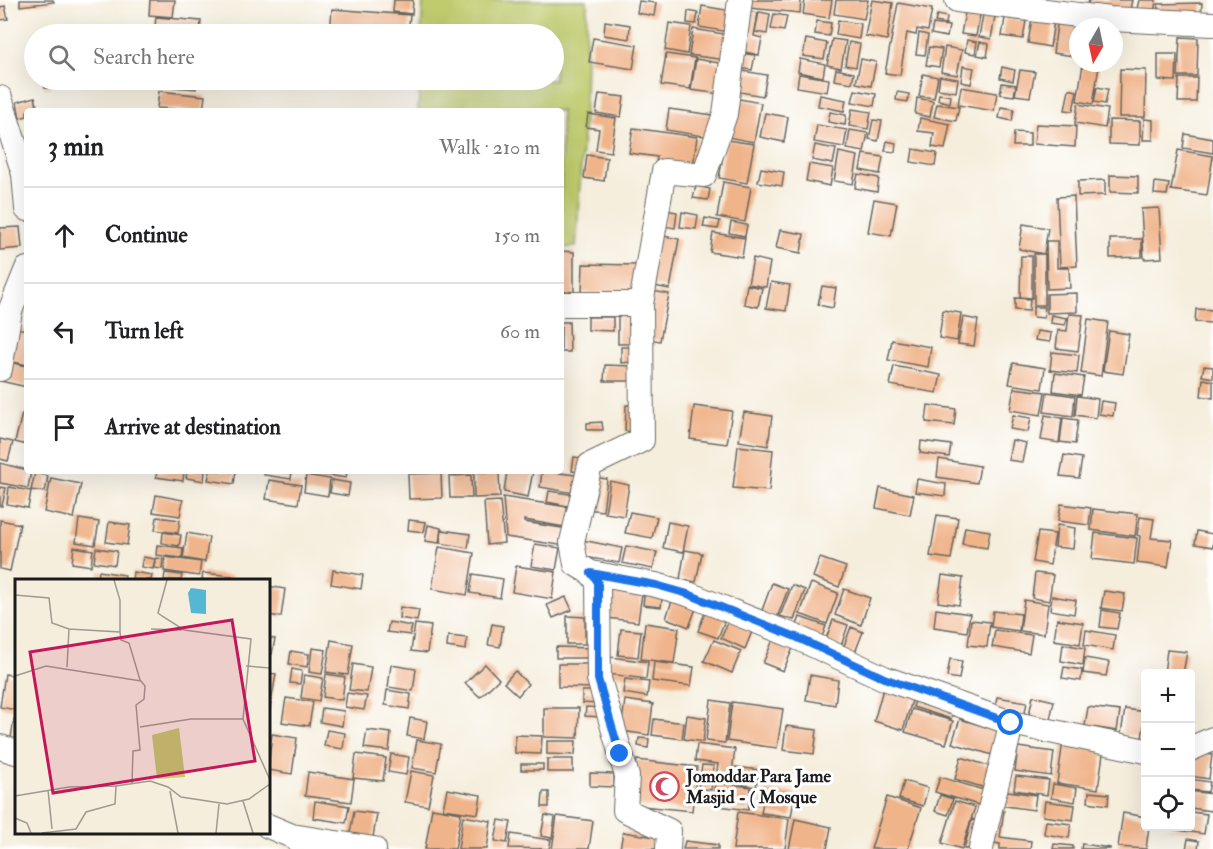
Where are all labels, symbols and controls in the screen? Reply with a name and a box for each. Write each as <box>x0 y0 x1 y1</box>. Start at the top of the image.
north arrow <box>1069 18 1123 72</box>
search box <box>24 24 564 90</box>
icon: search <box>45 41 78 74</box>
text: Search here <box>93 43 195 71</box>
text: 3 min <box>48 131 104 163</box>
text: Walk · 210 m <box>439 135 540 160</box>
icon: ahead <box>48 219 81 252</box>
text: Continue <box>105 221 188 249</box>
text: 150 m <box>494 223 540 248</box>
icon: left <box>48 315 81 348</box>
text: Turn left <box>105 317 184 345</box>
text: 60 m <box>500 319 540 344</box>
icon: arrive <box>48 411 81 444</box>
text: Arrive at destination <box>105 413 281 441</box>
inset map <box>15 579 270 834</box>
map controls <box>1141 669 1195 831</box>
button: + <box>1141 669 1195 723</box>
route start <box>997 709 1023 735</box>
button: − <box>1141 723 1195 777</box>
route end <box>606 740 632 766</box>
place label: Jomoddar Para Jame Masjid - ( Mosque <box>685 765 831 809</box>
mosque icon: Jomoddar Para Jame Masjid - ( Mosque <box>649 770 681 802</box>
button: locate <box>1141 777 1195 831</box>

